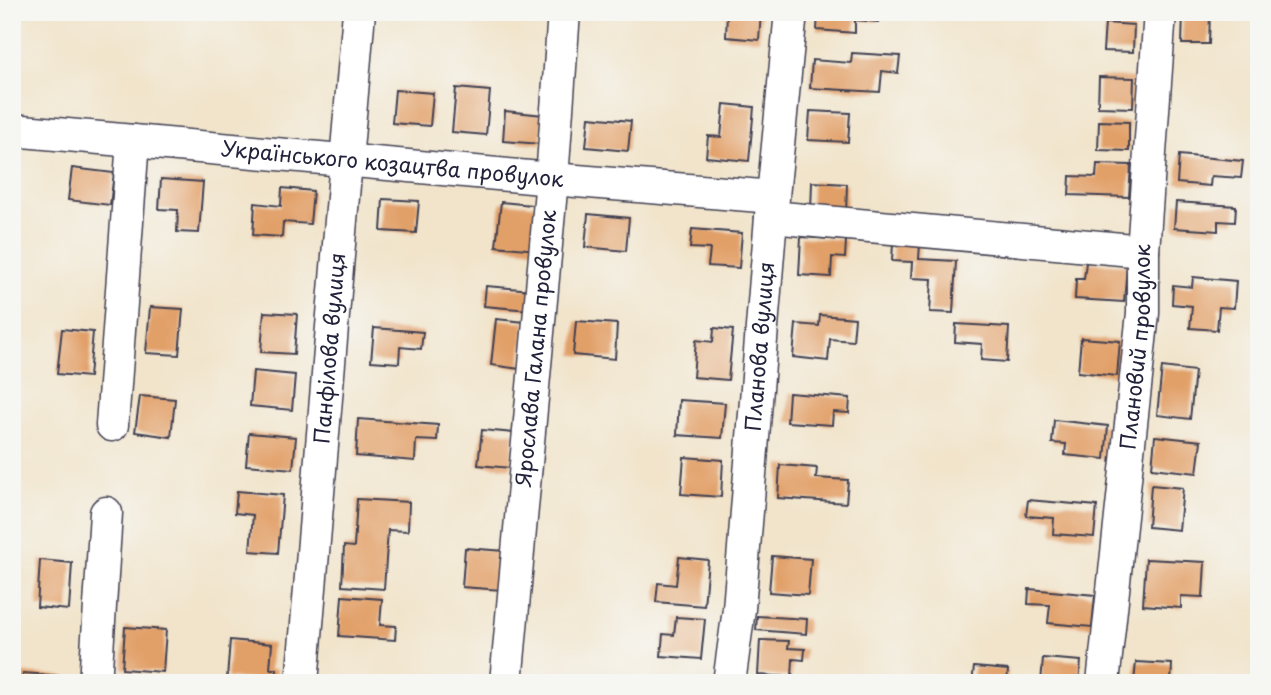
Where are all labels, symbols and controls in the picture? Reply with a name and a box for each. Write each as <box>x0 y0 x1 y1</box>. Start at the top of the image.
street label: Українського козацтва провулок <box>220 131 565 194</box>
street label: Ярослава Галана провулок <box>506 208 563 489</box>
street label: Плановий провулок <box>1110 242 1158 451</box>
street label: Панфілова вулиця <box>304 251 352 445</box>
street label: Планова вулиця <box>736 260 781 432</box>

